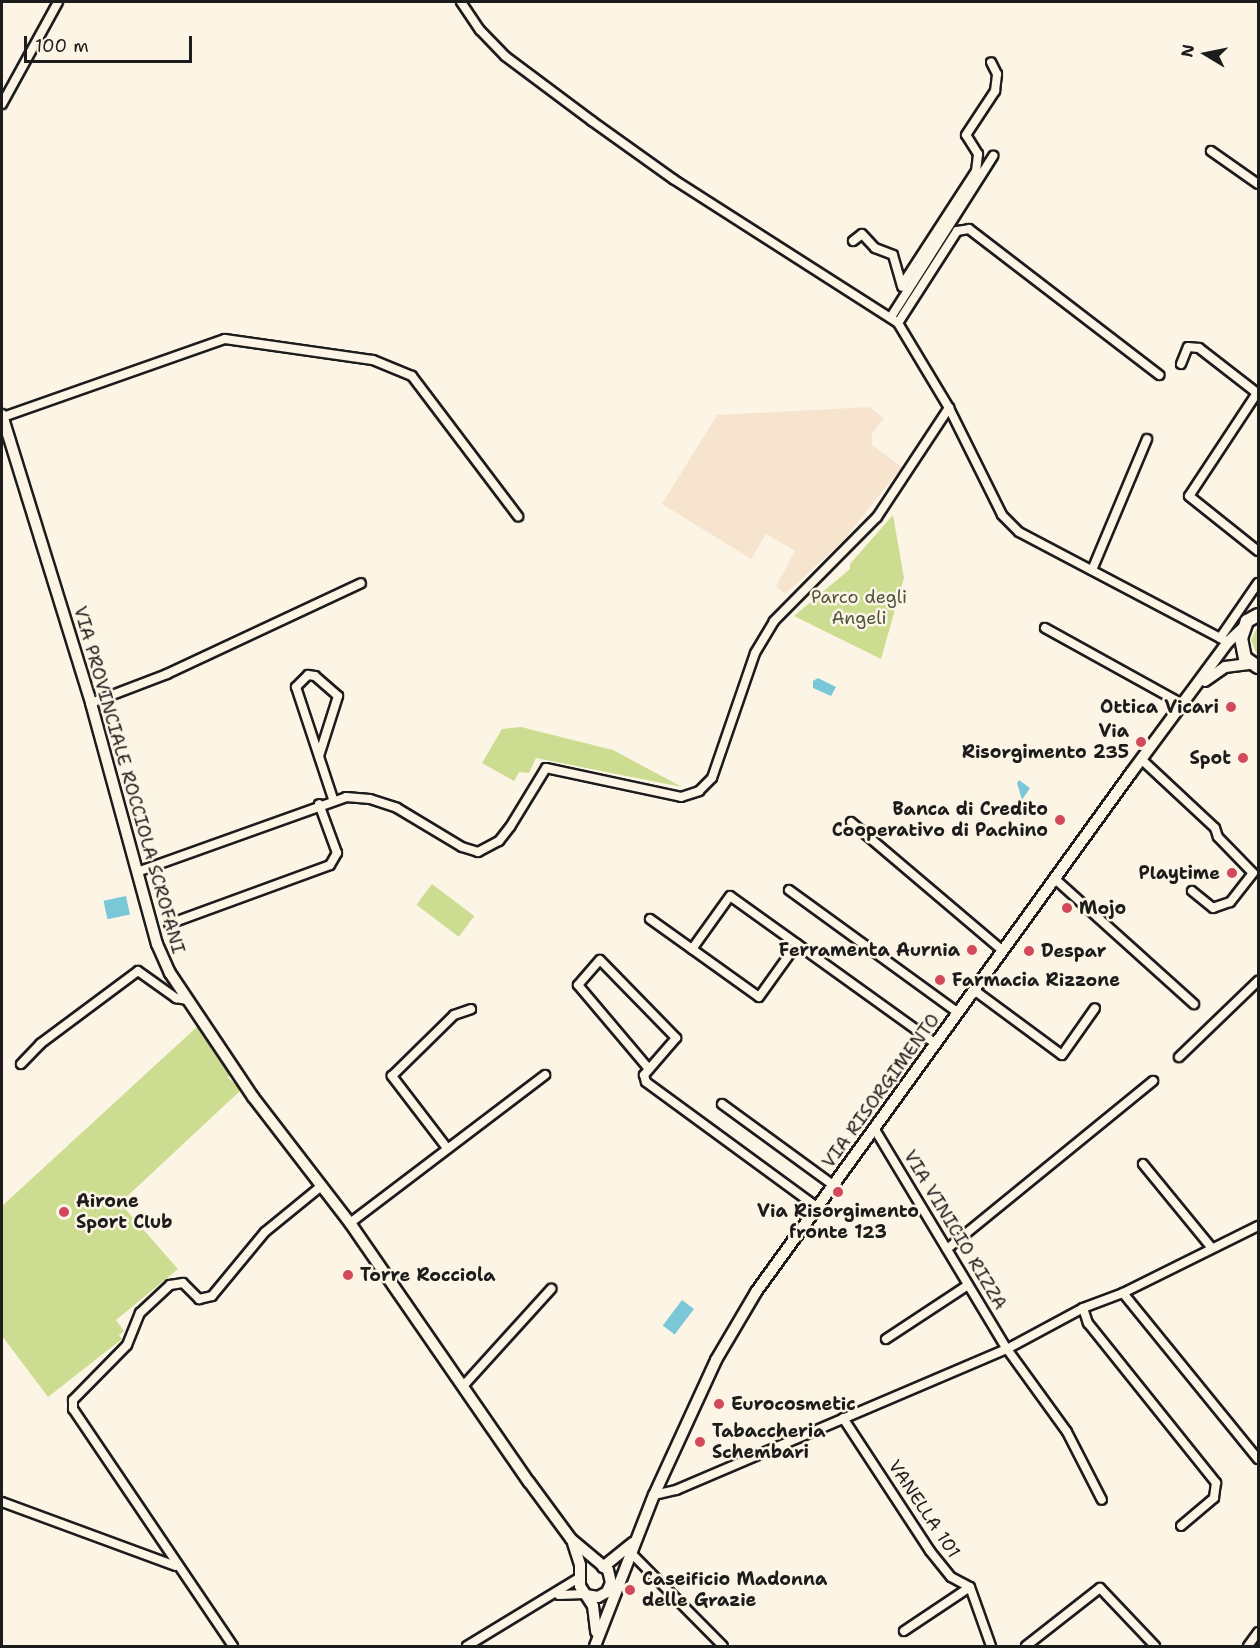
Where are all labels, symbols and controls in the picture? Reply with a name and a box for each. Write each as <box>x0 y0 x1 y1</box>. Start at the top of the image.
scale bar <box>27 24 195 62</box>
north arrow <box>1176 24 1236 84</box>
text: 100 m <box>35 34 89 58</box>
text: N <box>1176 43 1199 59</box>
park label: Parco degli Angeli <box>811 587 907 630</box>
street label: VIA PROVINCIALE ROCCIOLA SCROFANI <box>69 604 189 956</box>
place label: Ottica Vicari <box>1100 696 1219 718</box>
marker: Ottica Vicari <box>1224 700 1238 714</box>
place label: Via Risorgimento 235 <box>962 721 1129 764</box>
marker: Via Risorgimento 235 <box>1134 735 1148 749</box>
place label: Spot <box>1190 747 1231 769</box>
marker: Spot <box>1236 751 1250 765</box>
place label: Banca di Credito Cooperativo di Pachino <box>832 799 1048 842</box>
marker: Banca di Credito Cooperativo di Pachino <box>1053 813 1067 827</box>
place label: Playtime <box>1138 862 1220 884</box>
marker: Playtime <box>1225 866 1239 880</box>
place label: Mojo <box>1079 897 1126 919</box>
marker: Mojo <box>1060 901 1074 915</box>
place label: Ferramenta Aurnia <box>779 939 960 961</box>
place label: Despar <box>1041 940 1107 962</box>
marker: Ferramenta Aurnia <box>965 943 979 957</box>
marker: Despar <box>1022 944 1036 958</box>
place label: Farmacia Rizzone <box>952 969 1120 991</box>
marker: Farmacia Rizzone <box>933 973 947 987</box>
street label: VIA RISORGIMENTO <box>818 1010 944 1172</box>
street label: VIA VINICIO RIZZA <box>899 1146 1011 1314</box>
marker: Via Risorgimento fronte 123 <box>831 1185 845 1199</box>
place label: Airone Sport Club <box>76 1191 172 1234</box>
place label: Via Risorgimento fronte 123 <box>757 1201 919 1244</box>
marker: Airone Sport Club <box>57 1205 71 1219</box>
place label: Torre Rocciola <box>360 1264 496 1286</box>
marker: Torre Rocciola <box>341 1268 355 1282</box>
place label: Eurocosmetic <box>731 1393 856 1415</box>
marker: Eurocosmetic <box>712 1397 726 1411</box>
place label: Tabaccheria Schembari <box>712 1421 825 1464</box>
marker: Tabaccheria Schembari <box>693 1435 707 1449</box>
street label: VANELLA 101 <box>883 1456 965 1562</box>
place label: Caseificio Madonna delle Grazie <box>642 1569 827 1612</box>
marker: Caseificio Madonna delle Grazie <box>623 1583 637 1597</box>

